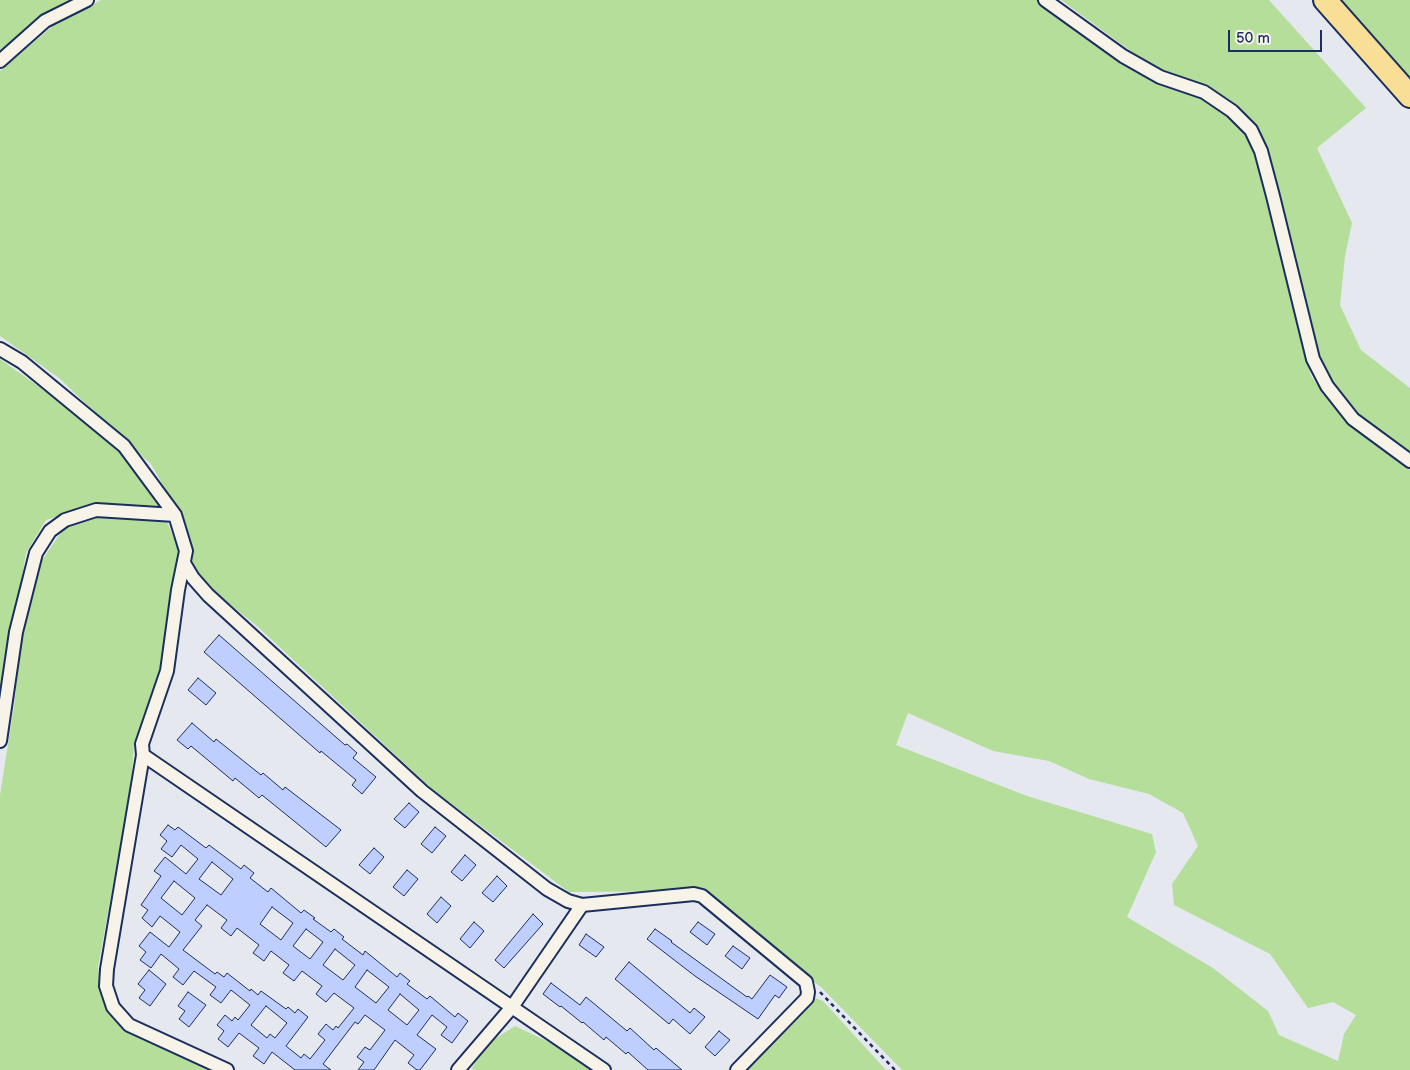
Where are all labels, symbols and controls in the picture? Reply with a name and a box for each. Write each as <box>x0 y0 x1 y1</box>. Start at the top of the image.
scale bar <box>1230 20 1324 52</box>
text: 50 m <box>1236 29 1270 48</box>

